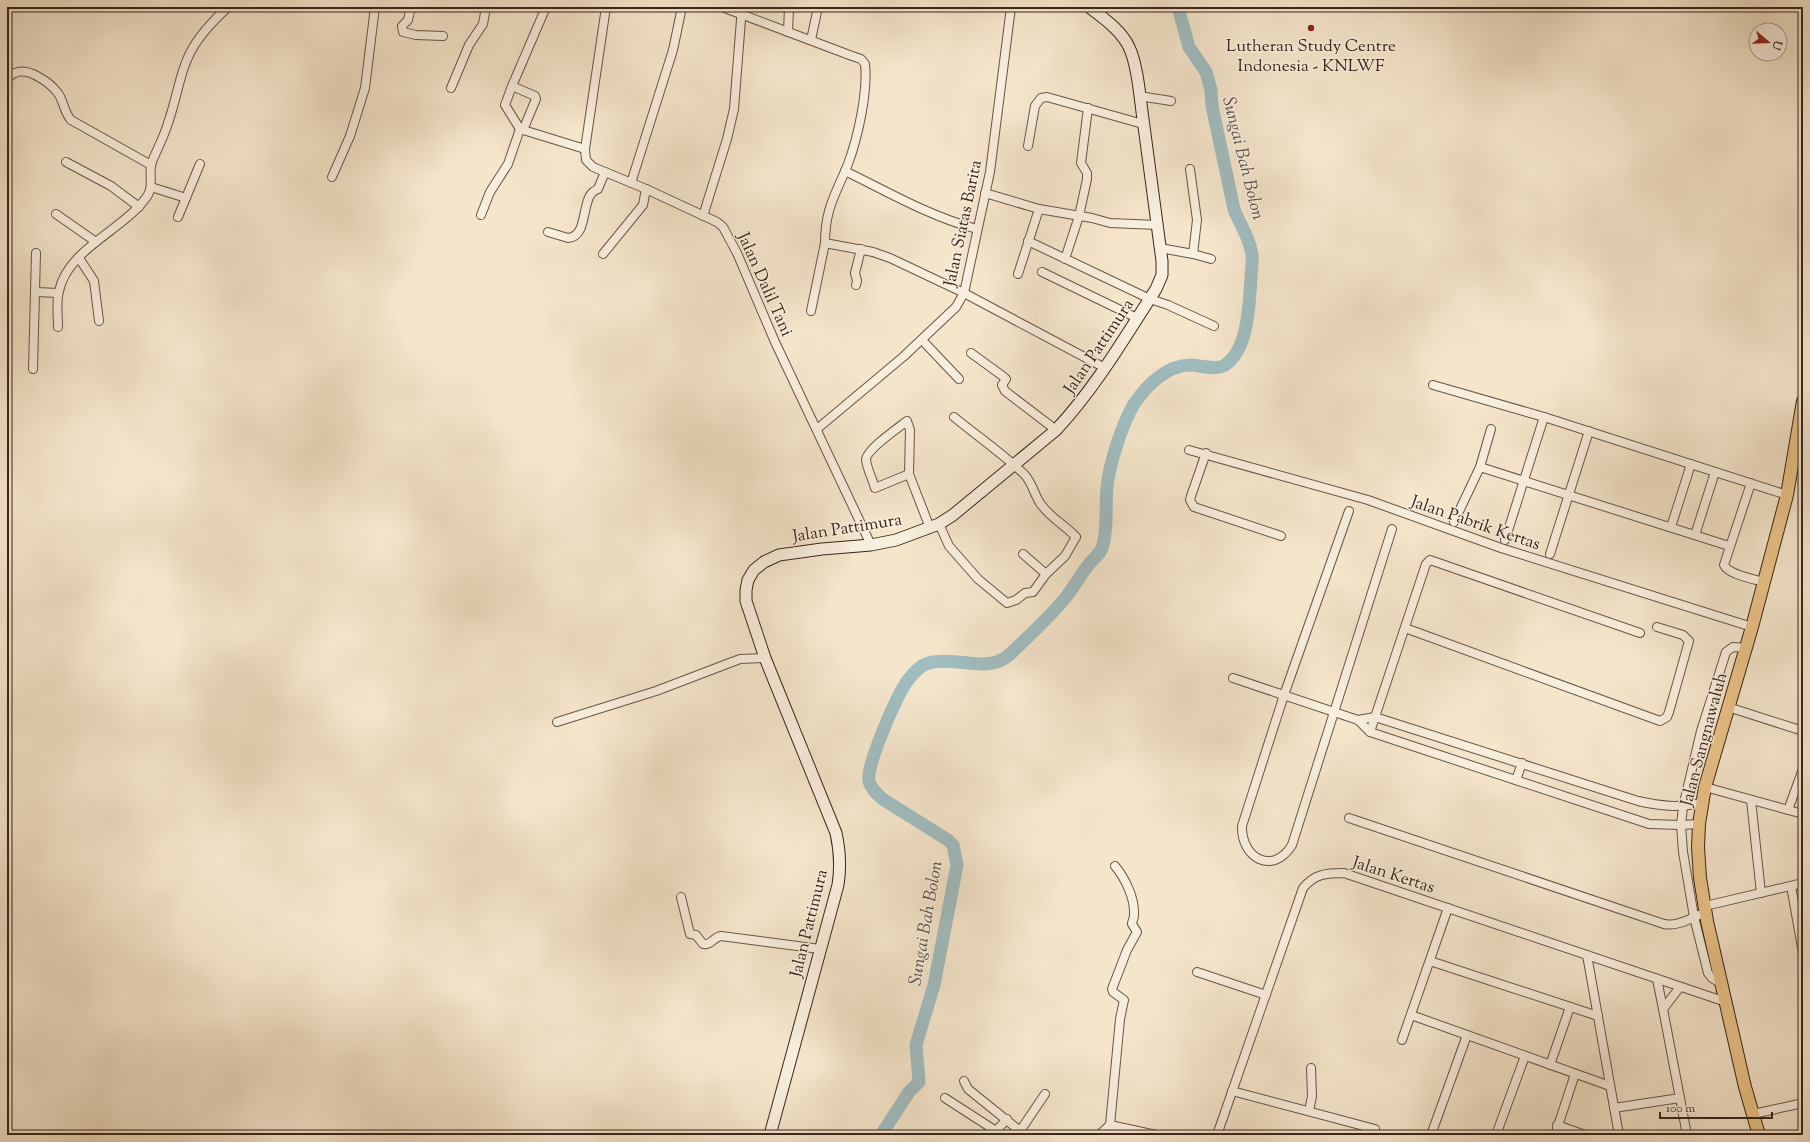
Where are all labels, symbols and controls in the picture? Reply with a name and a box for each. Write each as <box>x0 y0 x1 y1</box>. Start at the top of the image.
north arrow <box>1748 22 1788 62</box>
marker: Lutheran Study Centre Indonesia - KNLWF <box>1306 23 1316 33</box>
place label: Lutheran Study Centre Indonesia - KNLWF <box>1226 35 1396 79</box>
text: U <box>1767 37 1786 52</box>
water label: Sungai Bah Bolon <box>1214 94 1270 223</box>
street label: Jalan Siatas Barita <box>939 158 989 290</box>
street label: Jalan Dalil Tani <box>730 228 798 341</box>
street label: Jalan Pattimura <box>1058 295 1141 400</box>
street label: Jalan Pabrik Kertas <box>1406 490 1544 557</box>
street label: Jalan Pattimura <box>790 508 904 550</box>
street label: Jalan Sangnawaluh <box>1675 670 1734 810</box>
street label: Jalan Kertas <box>1348 851 1438 901</box>
water label: Sungai Bah Bolon <box>903 858 951 988</box>
street label: Jalan Pattimura <box>785 867 835 981</box>
scale bar <box>1660 1094 1772 1120</box>
text: 100 m <box>1666 1100 1695 1118</box>

